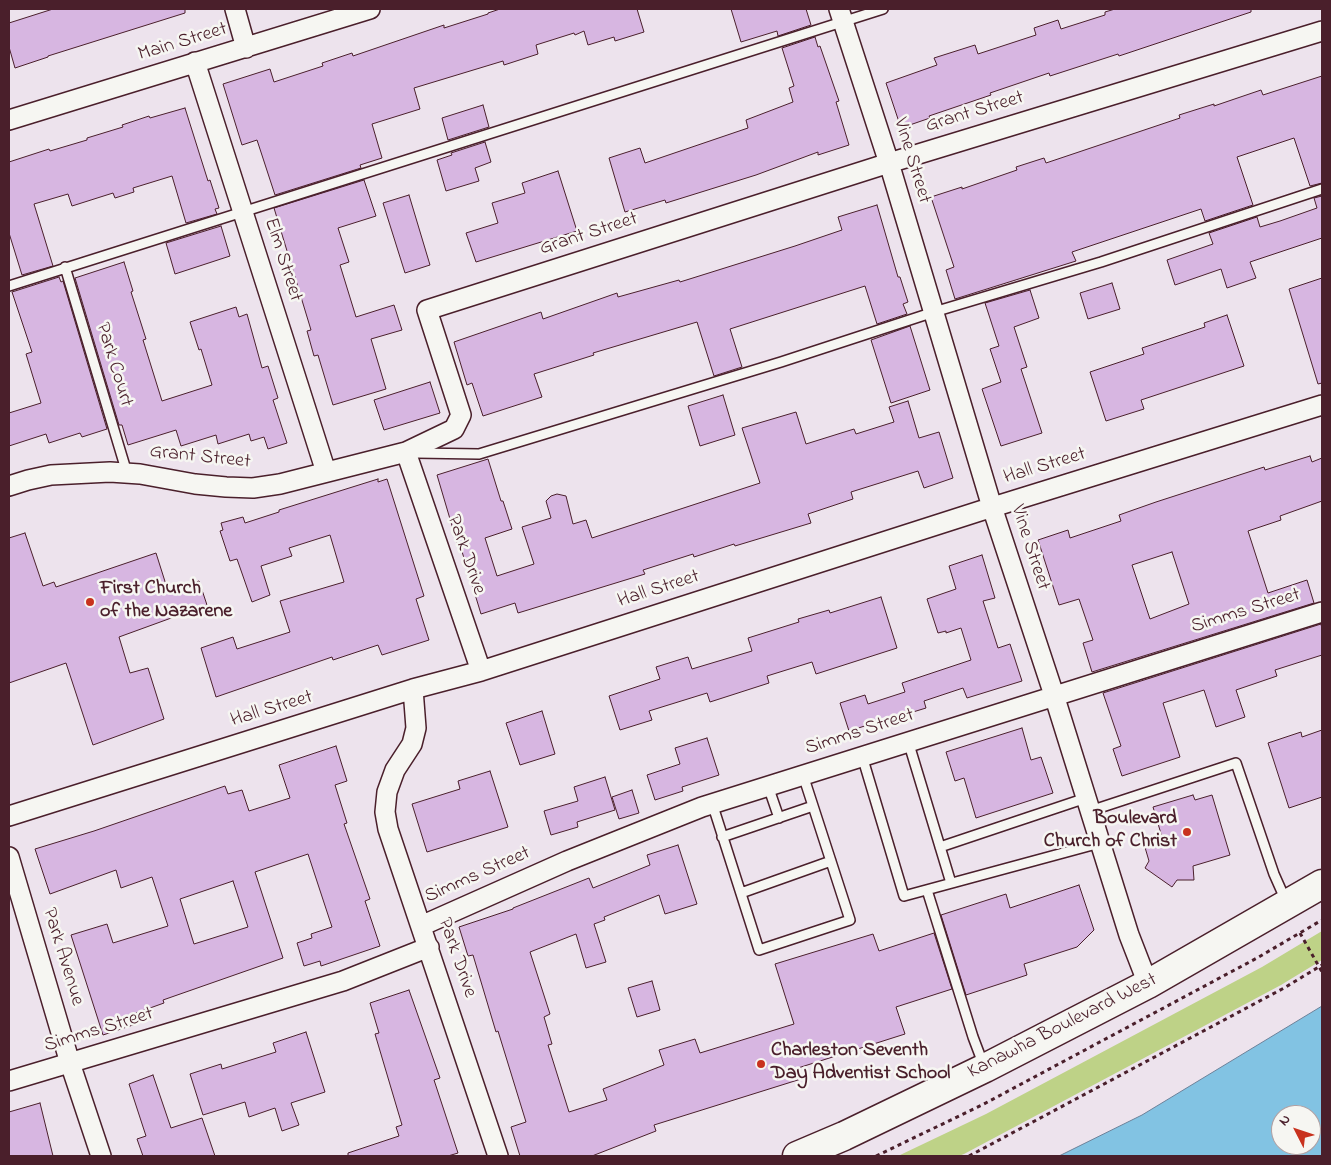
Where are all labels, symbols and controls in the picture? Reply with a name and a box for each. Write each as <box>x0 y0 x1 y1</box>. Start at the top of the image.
street label: Main Street <box>136 18 230 68</box>
street label: Grant Street <box>923 87 1027 139</box>
street label: Vine Street <box>887 115 935 207</box>
street label: Grant Street <box>537 208 641 262</box>
street label: Elm Street <box>257 215 307 305</box>
street label: Park Court <box>89 320 137 410</box>
street label: Grant Street <box>148 441 252 475</box>
street label: Hall Street <box>1001 443 1089 491</box>
street label: Vine Street <box>1004 502 1054 594</box>
street label: Park Drive <box>440 512 490 598</box>
street label: Hall Street <box>615 566 703 614</box>
place label: First Church of the Nazarene <box>100 578 232 625</box>
street label: Simms Street <box>1188 584 1304 640</box>
marker: First Church of the Nazarene <box>84 596 96 608</box>
street label: Hall Street <box>228 686 316 734</box>
street label: Simms Street <box>803 704 917 762</box>
place label: Boulevard Church of Christ <box>1044 808 1177 855</box>
marker: Boulevard Church of Christ <box>1181 826 1193 838</box>
street label: Simms Street <box>421 842 535 910</box>
street label: Park Avenue <box>36 905 88 1009</box>
street label: Park Drive <box>431 915 481 1001</box>
street label: Kanawha Boulevard West <box>964 969 1162 1085</box>
street label: Simms Street <box>41 1003 157 1059</box>
place label: Charleston Seventh Day Adventist School <box>771 1040 950 1087</box>
marker: Charleston Seventh Day Adventist School <box>755 1058 767 1070</box>
north arrow <box>1271 1105 1321 1155</box>
text: N <box>1274 1110 1296 1131</box>

